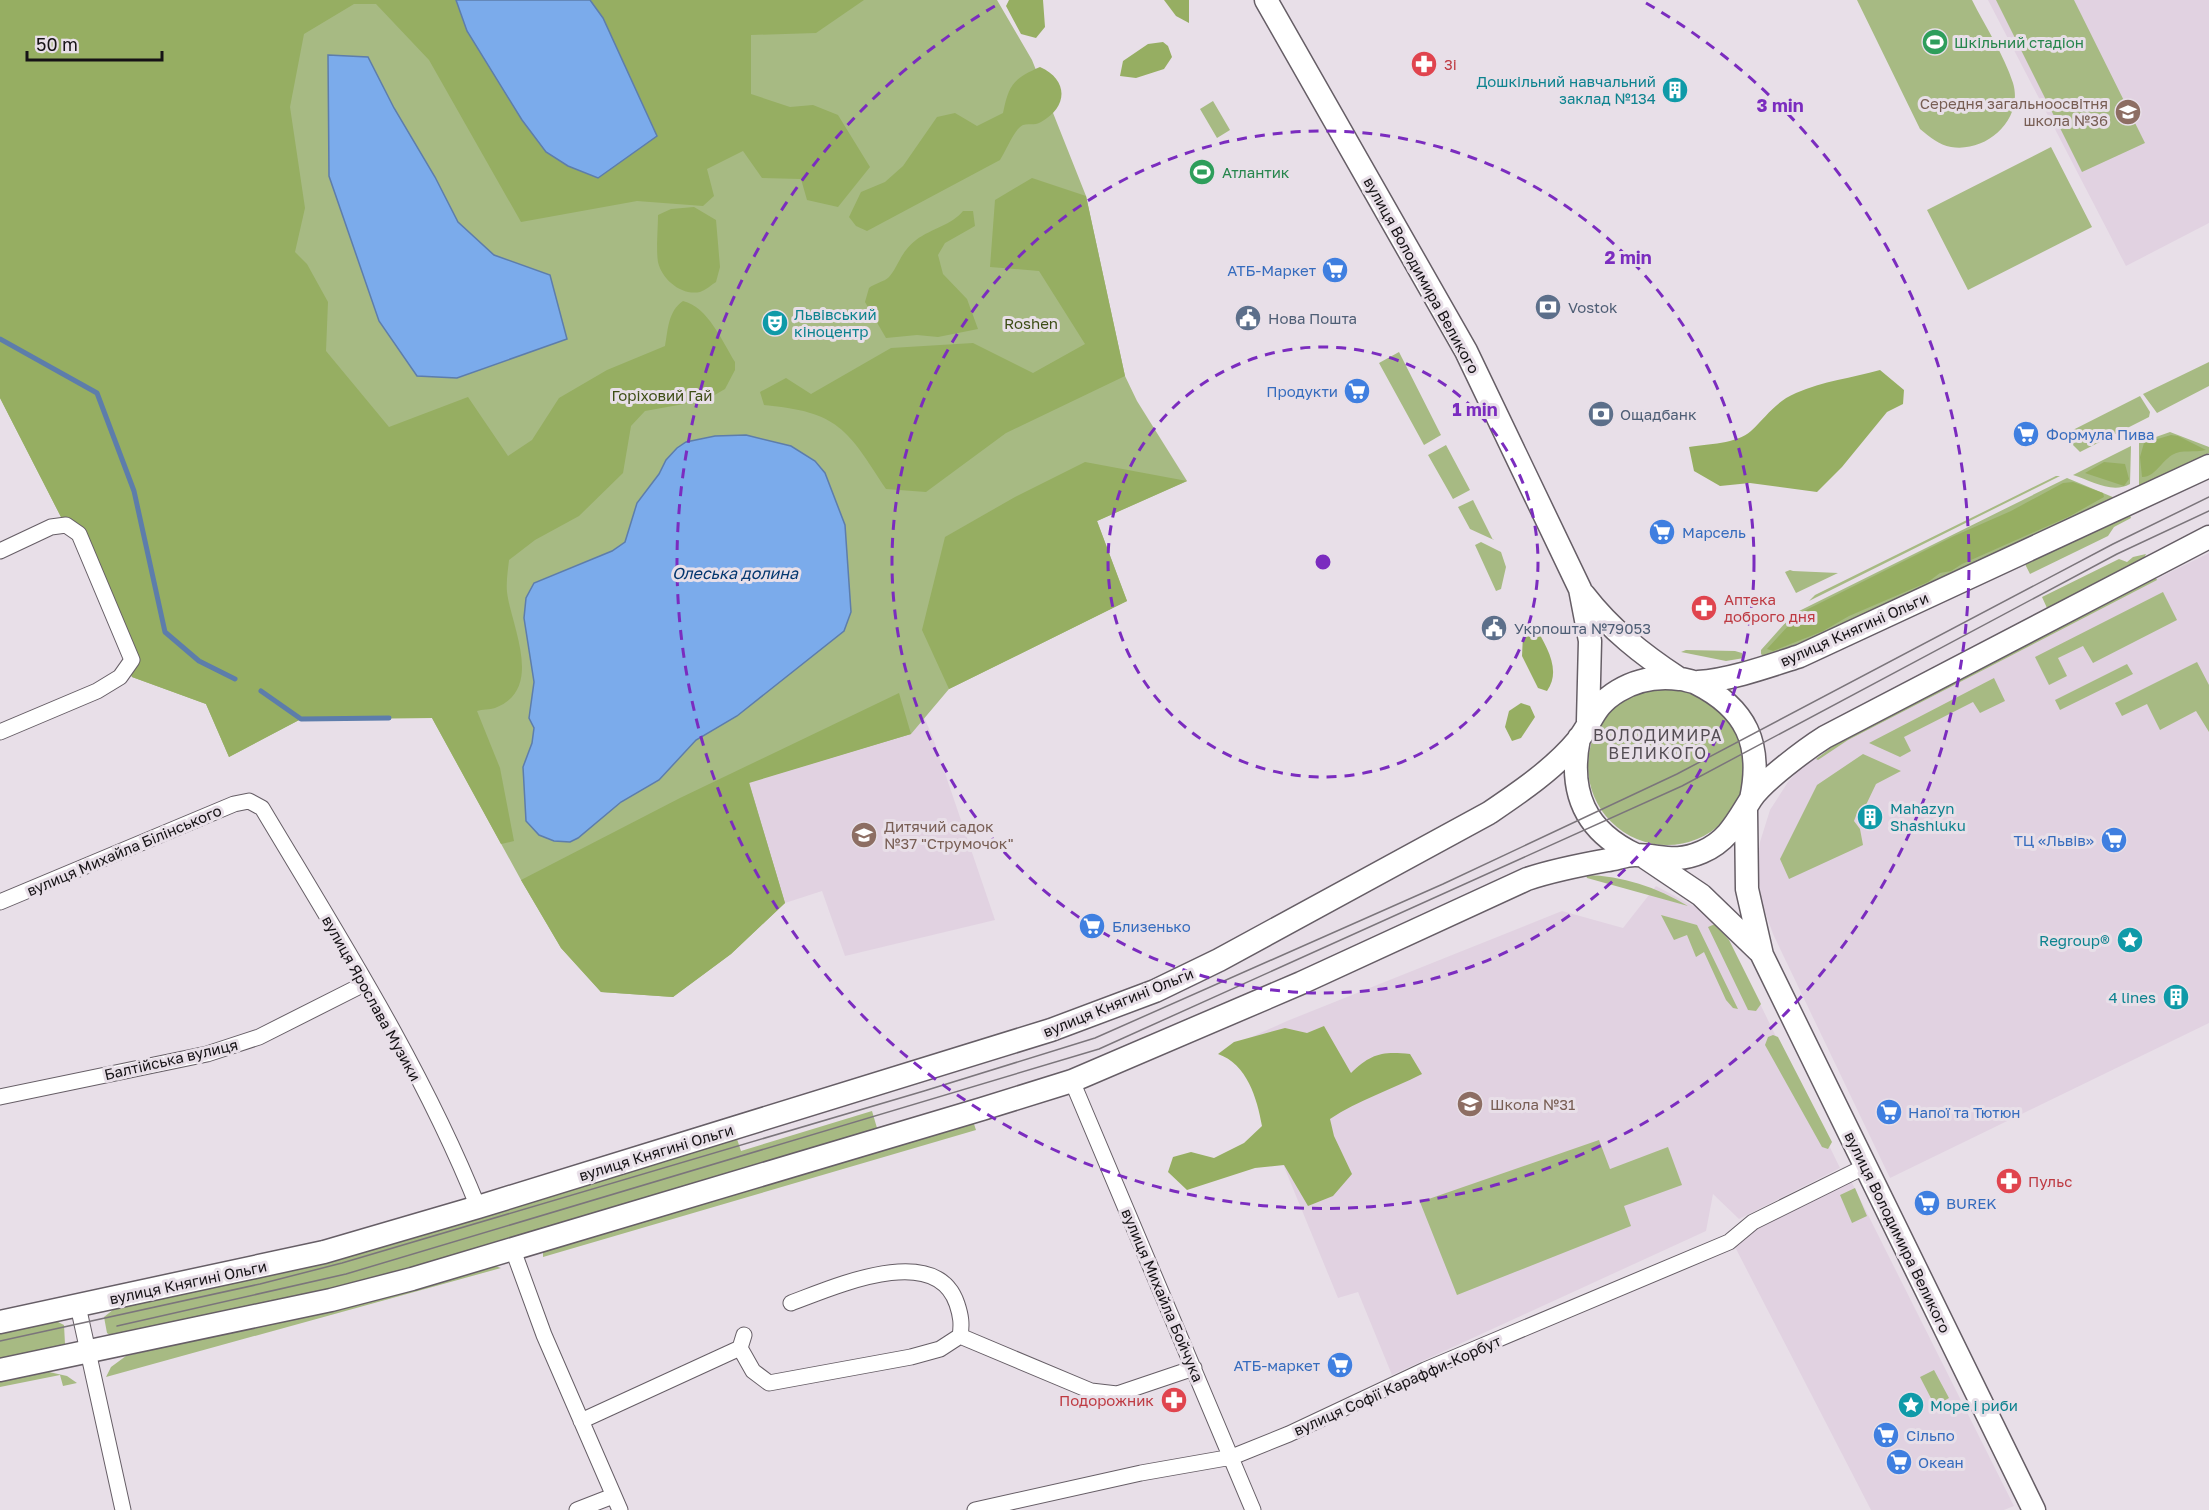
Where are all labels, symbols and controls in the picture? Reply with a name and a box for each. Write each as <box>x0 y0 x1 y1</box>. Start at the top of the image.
scale bar <box>27 24 162 62</box>
sports icon: Шкільний стадіон <box>1920 27 1950 57</box>
text: 50 m <box>36 33 78 55</box>
place label: Шкільний стадіон <box>1954 33 2084 51</box>
pharmacy icon: 3і <box>1409 49 1439 79</box>
place label: 3і <box>1444 55 1457 73</box>
place label: Дошкільний навчальний заклад №134 <box>1477 72 1656 107</box>
building icon: Дошкільний навчальний заклад №134 <box>1660 75 1690 105</box>
text: 3 min <box>1756 94 1804 116</box>
place label: Середня загальноосвітня школа №36 <box>1920 94 2108 129</box>
school or university icon: Середня загальноосвітня школа №36 <box>2113 97 2143 127</box>
sports icon: Атлантик <box>1187 157 1217 187</box>
place label: Атлантик <box>1222 163 1290 181</box>
street label: вулиця Володимира Великого <box>1360 174 1484 376</box>
text: 2 min <box>1604 246 1652 268</box>
supermarket icon: АТБ-Маркет <box>1320 255 1350 285</box>
place label: АТБ-Маркет <box>1227 261 1317 279</box>
bank icon: Vostok <box>1533 292 1563 322</box>
place label: Vostok <box>1568 298 1618 316</box>
public building icon: Нова Пошта <box>1233 303 1263 333</box>
place label: Львівський кіноцентр <box>794 305 877 340</box>
theatre icon: Львівський кіноцентр <box>760 308 790 338</box>
place label: Нова Пошта <box>1268 309 1357 327</box>
park label: Roshen <box>1004 314 1058 332</box>
supermarket icon: Продукти <box>1342 376 1372 406</box>
place label: Продукти <box>1266 382 1338 400</box>
park label: Горіховий Гай <box>612 386 713 404</box>
text: 1 min <box>1452 398 1498 420</box>
bank icon: Ощадбанк <box>1586 399 1616 429</box>
place label: Ощадбанк <box>1620 405 1697 423</box>
supermarket icon: Формула Пива <box>2011 419 2041 449</box>
place label: Формула Пива <box>2046 425 2154 443</box>
supermarket icon: Марсель <box>1647 517 1677 547</box>
place label: Марсель <box>1682 523 1746 541</box>
centre of rings <box>1313 552 1333 572</box>
water label: Олеська долина <box>672 563 799 583</box>
street label: вулиця Княгині Ольги <box>1777 588 1931 670</box>
place label: Аптека доброго дня <box>1724 590 1816 625</box>
pharmacy icon: Аптека доброго дня <box>1689 593 1719 623</box>
public building icon: Укрпошта №79053 <box>1479 613 1509 643</box>
place label: Укрпошта №79053 <box>1514 619 1651 637</box>
district label: ВОЛОДИМИРА ВЕЛИКОГО <box>1593 725 1723 763</box>
place label: Mahazyn Shashluku <box>1890 799 1966 834</box>
street label: вулиця Михайла Білінського <box>24 801 224 899</box>
building icon: Mahazyn Shashluku <box>1855 802 1885 832</box>
place label: Дитячий садок №37 "Струмочок" <box>884 817 1014 852</box>
school or university icon: Дитячий садок №37 "Струмочок" <box>849 820 879 850</box>
supermarket icon: ТЦ «Львів» <box>2099 825 2129 855</box>
place label: ТЦ «Львів» <box>2013 831 2094 849</box>
supermarket icon: Близенько <box>1077 911 1107 941</box>
street label: вулиця Ярослава Музики <box>319 912 425 1084</box>
place label: Близенько <box>1112 917 1191 935</box>
place icon: Regroup® <box>2115 925 2145 955</box>
place label: Regroup® <box>2039 931 2110 949</box>
street label: вулиця Княгині Ольги <box>1040 964 1196 1040</box>
building icon: 4 lines <box>2161 982 2191 1012</box>
place label: 4 lines <box>2108 988 2156 1006</box>
street label: Балтійська вулиця <box>102 1035 240 1083</box>
school or university icon: Школа №31 <box>1455 1089 1485 1119</box>
place label: Школа №31 <box>1490 1095 1575 1113</box>
supermarket icon: Напої та Тютюн <box>1874 1097 1904 1127</box>
place label: Напої та Тютюн <box>1908 1103 2020 1121</box>
street label: вулиця Княгині Ольги <box>577 1120 735 1184</box>
street label: вулиця Володимира Великого <box>1841 1128 1955 1336</box>
pharmacy icon: Пульс <box>1994 1166 2024 1196</box>
place label: Пульс <box>2028 1172 2072 1190</box>
supermarket icon: BUREK <box>1912 1188 1942 1218</box>
place label: BUREK <box>1946 1194 1997 1212</box>
street label: вулиця Михайла Бойчука <box>1118 1206 1208 1384</box>
street label: вулиця Княгині Ольги <box>108 1257 268 1307</box>
street label: вулиця Софії Караффи-Корбут <box>1291 1331 1504 1439</box>
supermarket icon: АТБ-маркет <box>1325 1350 1355 1380</box>
place label: АТБ-маркет <box>1233 1356 1321 1374</box>
pharmacy icon: Подорожник <box>1159 1385 1189 1415</box>
place icon: Море і риби <box>1896 1390 1926 1420</box>
place label: Подорожник <box>1059 1391 1154 1409</box>
place label: Море і риби <box>1930 1396 2018 1414</box>
supermarket icon: Сільпо <box>1871 1420 1901 1450</box>
place label: Сільпо <box>1906 1426 1955 1444</box>
supermarket icon: Океан <box>1884 1447 1914 1477</box>
place label: Океан <box>1918 1453 1964 1471</box>

